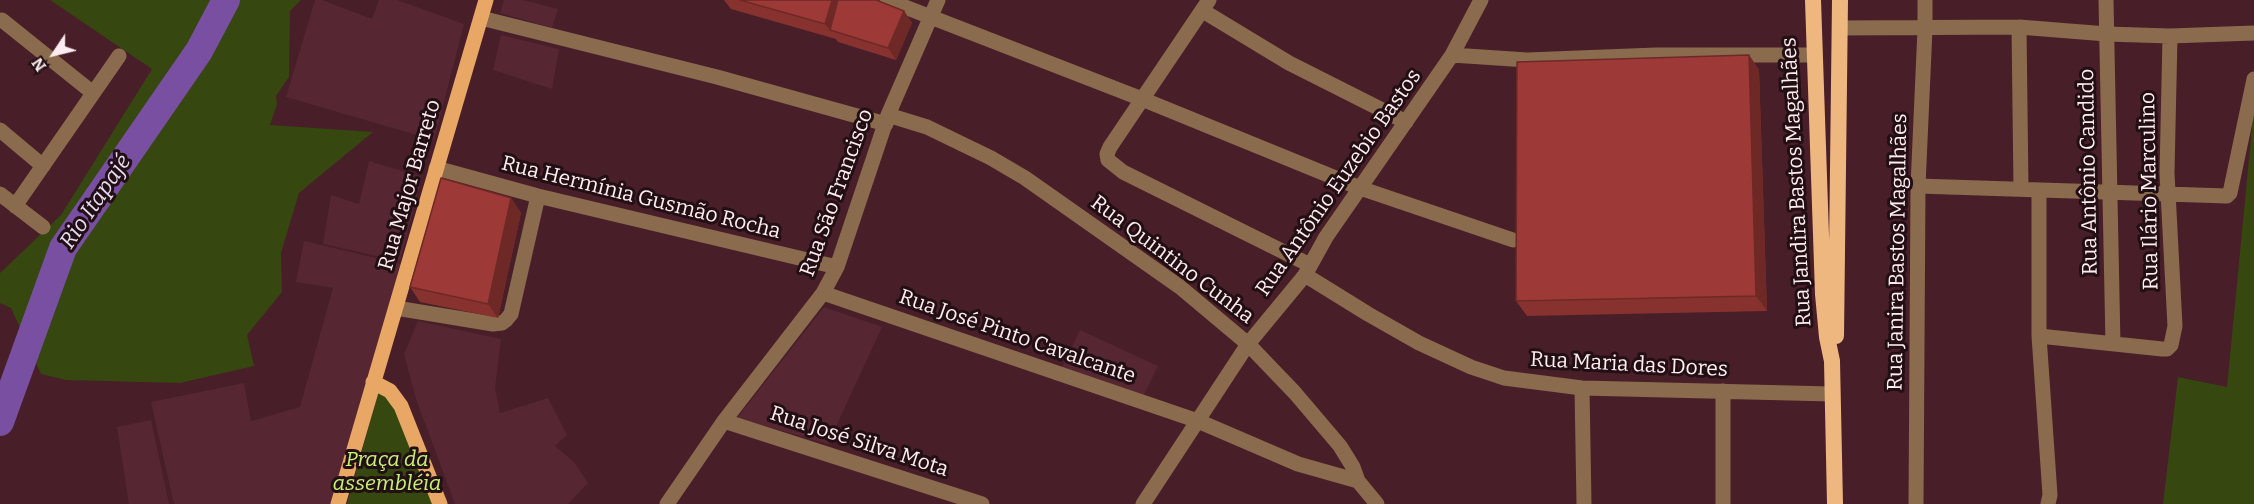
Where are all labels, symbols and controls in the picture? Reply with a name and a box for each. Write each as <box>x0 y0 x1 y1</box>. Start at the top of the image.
north arrow <box>24 24 84 84</box>
street label: Rua Jandira Bastos Magalhães <box>1777 37 1817 327</box>
text: N <box>28 54 50 75</box>
street label: Rua Antônio Euzebio Bastos <box>1251 65 1427 301</box>
street label: Rua Antônio Candido <box>2075 69 2103 275</box>
street label: Rua Ilário Marculino <box>2136 92 2164 290</box>
street label: Rua Major Barreto <box>374 97 446 273</box>
street label: Rua São Francisco <box>795 106 879 280</box>
street label: Rua Janira Bastos Magalhães <box>1883 113 1913 391</box>
water label: Rio Itapajé <box>55 150 137 254</box>
street label: Rua Hermínia Gusmão Rocha <box>499 151 783 245</box>
street label: Rua Quintino Cunha <box>1086 190 1258 330</box>
street label: Rua José Pinto Cavalcante <box>895 285 1139 389</box>
street label: Rua Maria das Dores <box>1530 347 1728 383</box>
street label: Rua José Silva Mota <box>767 401 951 483</box>
park label: Praça da assembléia <box>333 447 441 497</box>

